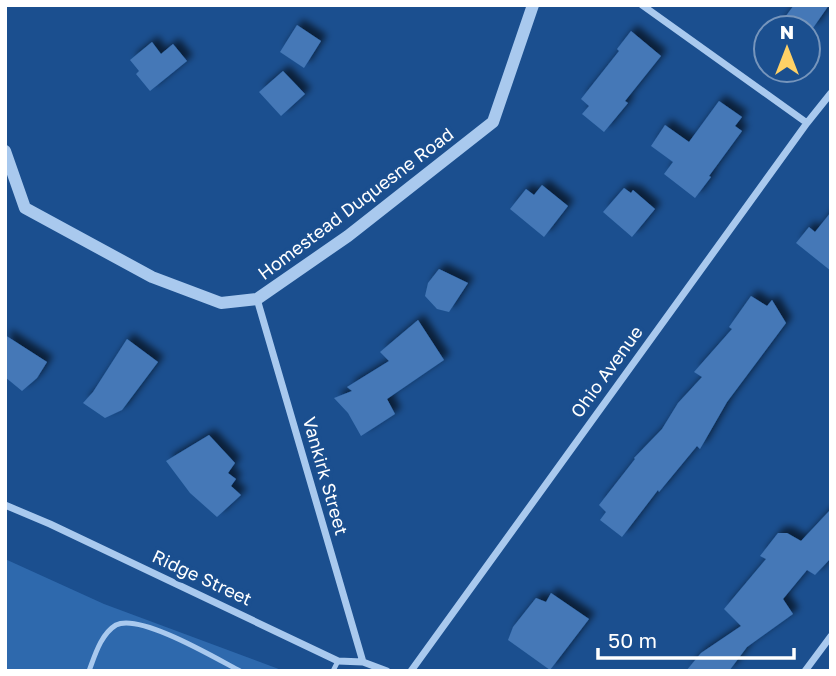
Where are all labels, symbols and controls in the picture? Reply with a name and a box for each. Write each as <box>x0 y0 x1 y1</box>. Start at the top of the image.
north arrow <box>752 14 822 84</box>
text: N <box>780 20 794 43</box>
street label: Homestead Duquesne Road <box>253 122 458 284</box>
street label: Ohio Avenue <box>566 321 647 422</box>
street label: Vankirk Street <box>299 414 353 537</box>
street label: Ridge Street <box>149 544 256 610</box>
scale bar <box>598 616 794 660</box>
text: 50 m <box>608 627 657 653</box>

